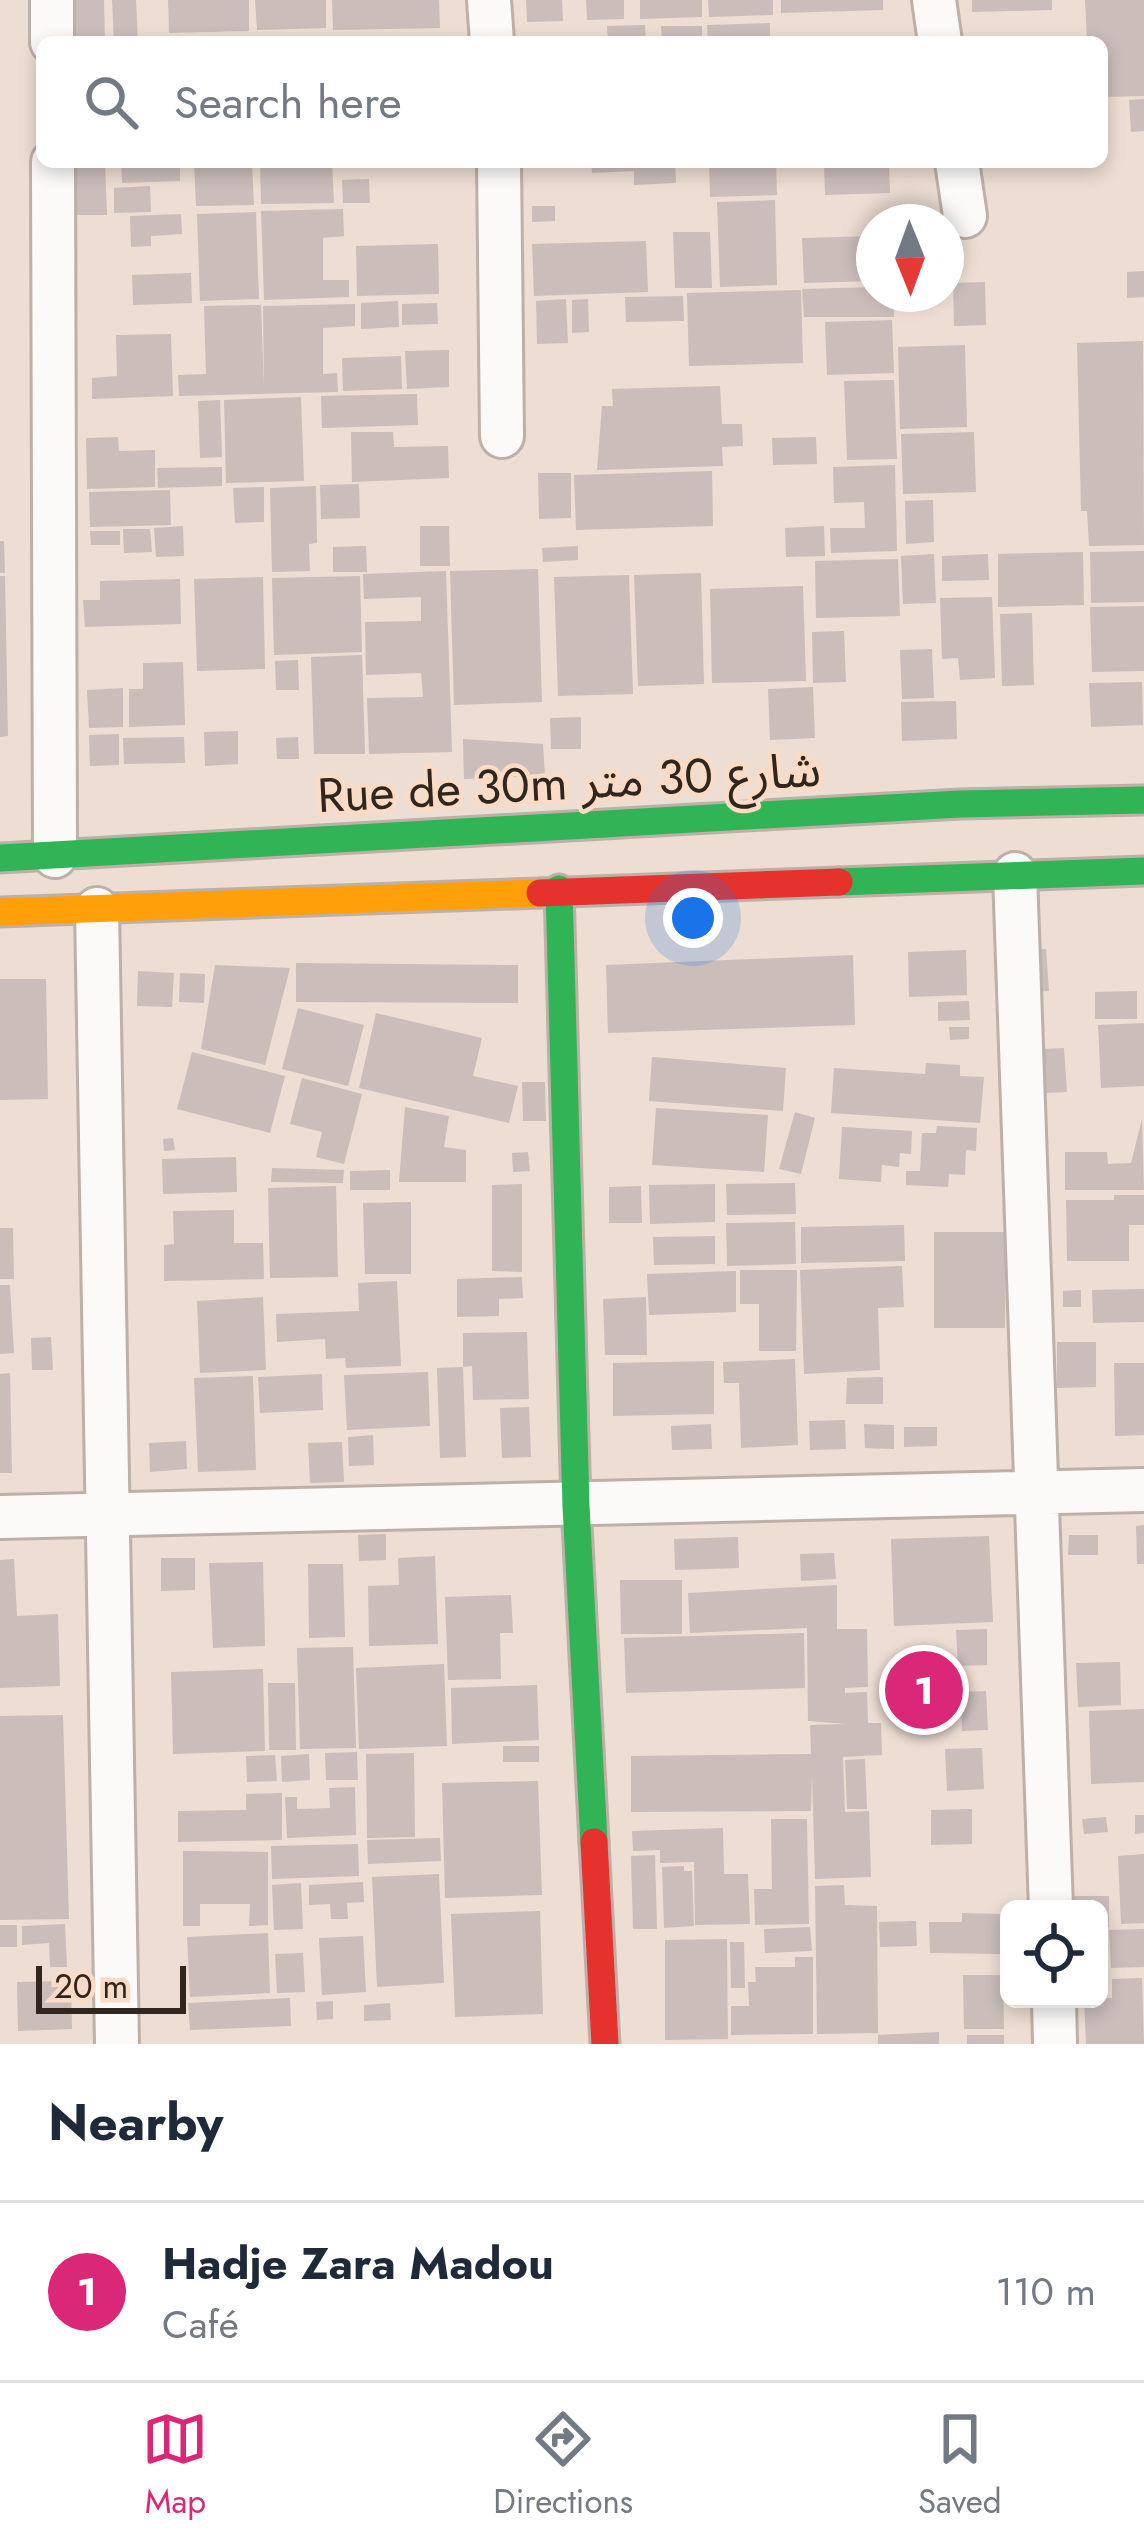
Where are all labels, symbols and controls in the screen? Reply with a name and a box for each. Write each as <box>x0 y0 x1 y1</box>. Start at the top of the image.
search box <box>36 36 1108 168</box>
icon: search <box>78 69 144 135</box>
text: Search here <box>174 70 402 135</box>
north arrow <box>856 204 964 312</box>
street label: Rue de 30m شارع 30 متر <box>316 735 823 831</box>
your location <box>663 888 723 948</box>
pin: 1 <box>885 1645 963 1735</box>
map controls <box>1000 1900 1108 2008</box>
button: locate <box>1000 1900 1108 2008</box>
scale bar <box>36 1960 186 2013</box>
text: 20 m <box>54 1963 128 2010</box>
text: Nearby <box>48 2085 223 2159</box>
text: Hadje Zara Madou <box>162 2231 554 2296</box>
text: 1 <box>77 2263 97 2320</box>
text: 110 m <box>995 2263 1096 2320</box>
text: Café <box>162 2296 239 2353</box>
tab: Map <box>142 2406 208 2525</box>
tab: Directions <box>493 2406 633 2525</box>
tab: Saved <box>918 2406 1002 2525</box>

